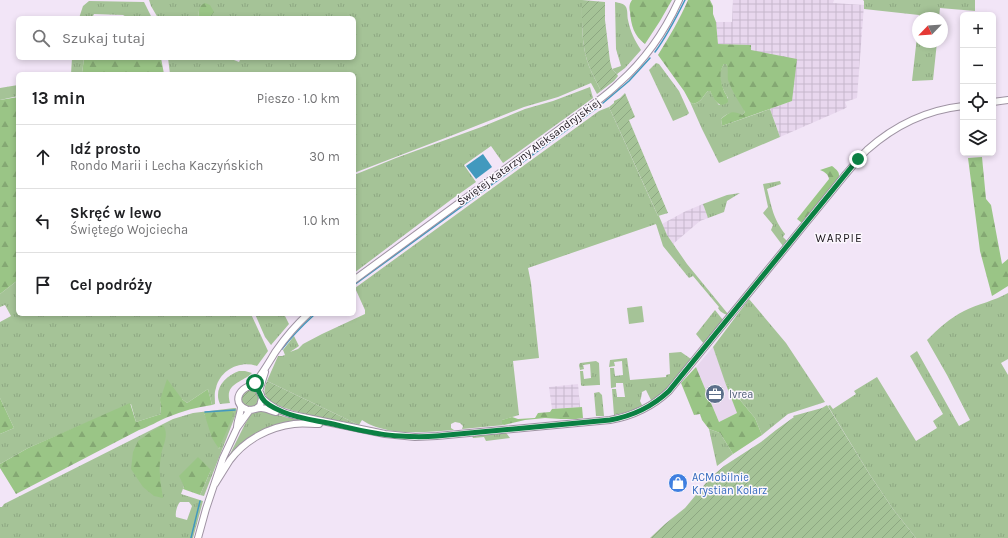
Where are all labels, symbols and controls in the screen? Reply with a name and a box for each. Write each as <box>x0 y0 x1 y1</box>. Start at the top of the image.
north arrow <box>912 12 948 48</box>
map controls <box>960 12 996 156</box>
button: + <box>960 12 996 48</box>
search box <box>16 16 356 60</box>
icon: search <box>30 27 52 49</box>
text: Szukaj tutaj <box>62 29 146 47</box>
button: − <box>960 48 996 84</box>
button: locate <box>960 84 996 120</box>
text: 13 min <box>32 88 85 108</box>
text: Pieszo · 1.0 km <box>257 91 340 106</box>
street label: Świętej Katarzyny Aleksandryjskiej <box>454 94 603 208</box>
button: layers <box>960 120 996 156</box>
text: Idź prosto <box>70 140 141 158</box>
icon: ahead <box>32 146 54 168</box>
text: 30 m <box>309 149 340 164</box>
route end <box>849 150 867 168</box>
text: Rondo Marii i Lecha Kaczyńskich <box>70 158 263 173</box>
text: Skręć w lewo <box>70 204 162 222</box>
icon: left <box>32 210 54 232</box>
text: 1.0 km <box>303 213 340 228</box>
text: Świętego Wojciecha <box>70 222 188 237</box>
district label: WARPIE <box>815 231 863 245</box>
icon: arrive <box>32 274 54 296</box>
text: Cel podróży <box>70 276 152 294</box>
route start <box>246 374 264 392</box>
office icon: Ivrea <box>704 383 726 405</box>
place label: Ivrea <box>729 388 753 401</box>
place label: ACMobilnie Krystian Kolarz <box>692 471 767 497</box>
shop icon: ACMobilnie Krystian Kolarz <box>667 472 689 494</box>

